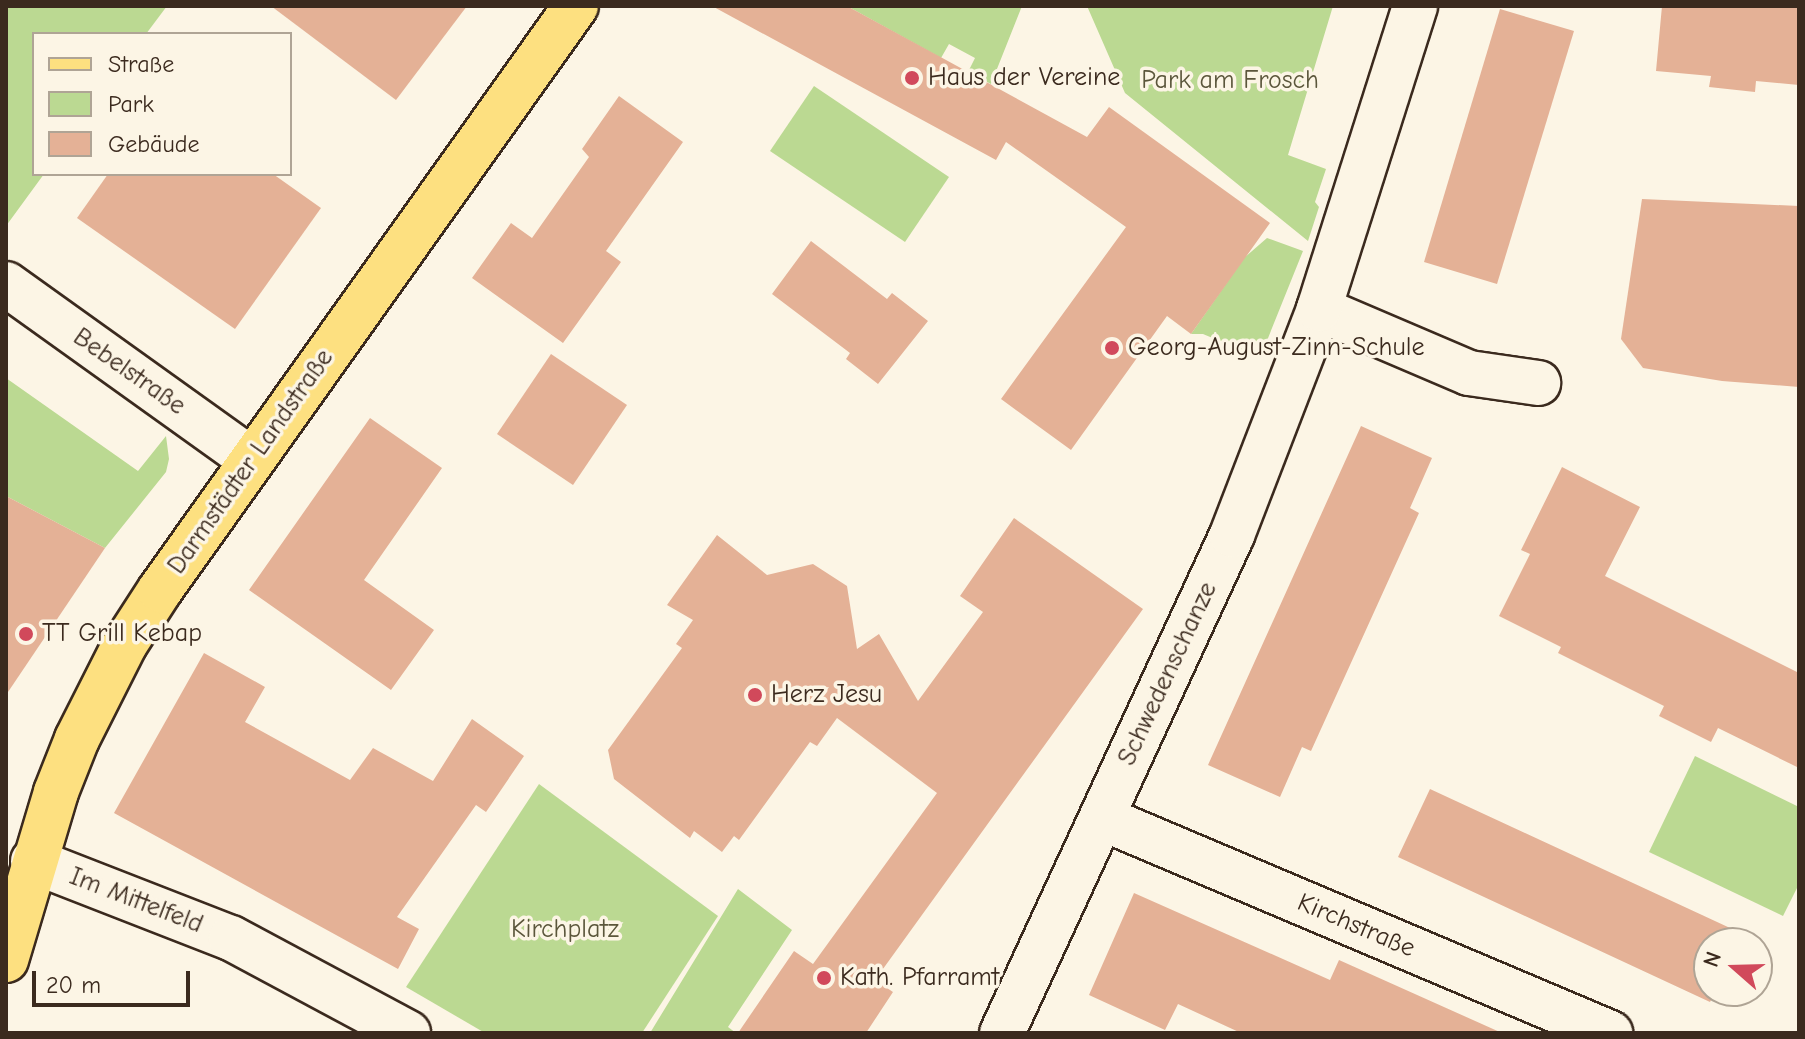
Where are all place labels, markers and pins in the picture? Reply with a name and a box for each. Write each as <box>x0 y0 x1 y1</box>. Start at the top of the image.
place label: Haus der Vereine <box>928 62 1120 94</box>
marker: Haus der Vereine <box>903 69 921 87</box>
place label: Georg-August-Zinn-Schule <box>1128 332 1424 364</box>
marker: Georg-August-Zinn-Schule <box>1103 339 1121 357</box>
place label: TT Grill Kebap <box>42 618 202 650</box>
marker: TT Grill Kebap <box>17 625 35 643</box>
place label: Herz Jesu <box>771 679 882 711</box>
marker: Herz Jesu <box>746 686 764 704</box>
place label: Kath. Pfarramt <box>840 962 999 994</box>
marker: Kath. Pfarramt <box>815 969 833 987</box>

